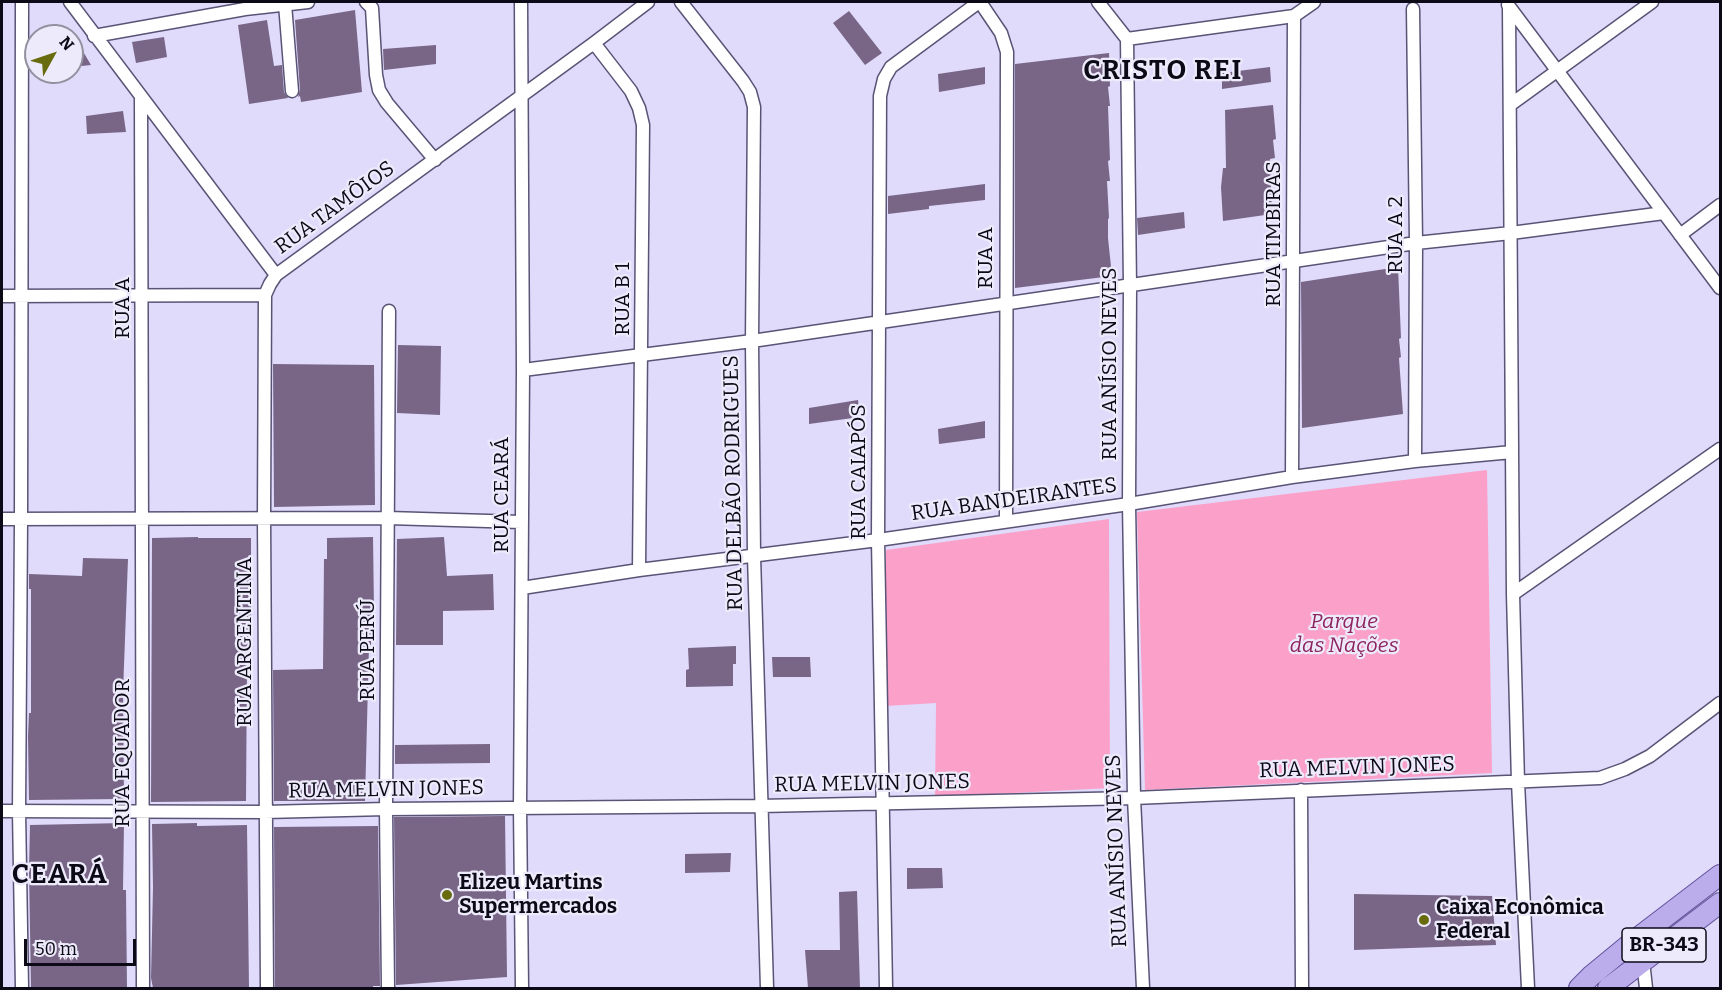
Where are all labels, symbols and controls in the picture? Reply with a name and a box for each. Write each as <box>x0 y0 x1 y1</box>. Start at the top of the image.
north arrow <box>24 24 84 84</box>
text: N <box>55 33 78 54</box>
district label: CRISTO REI <box>1083 55 1243 87</box>
street label: RUA TAMÔIOS <box>270 156 400 260</box>
street label: RUA TIMBIRAS <box>1261 161 1287 307</box>
street label: RUA A 2 <box>1383 196 1409 274</box>
street label: RUA A <box>973 227 999 289</box>
street label: RUA B 1 <box>610 262 636 336</box>
street label: RUA ANÍSIO NEVES <box>1097 267 1123 461</box>
street label: RUA A <box>110 277 136 339</box>
street label: RUA DELBÃO RODRIGUES <box>719 355 749 611</box>
street label: RUA CAIAPÓS <box>846 404 872 540</box>
street label: RUA CEARÁ <box>489 437 515 553</box>
street label: RUA BANDEIRANTES <box>909 473 1119 527</box>
street label: RUA ARGENTINA <box>232 557 258 727</box>
street label: RUA PERÚ <box>355 599 381 701</box>
park label: Parque das Nações <box>1290 609 1398 659</box>
street label: RUA EQUADOR <box>110 679 136 827</box>
street label: RUA MELVIN JONES <box>1259 752 1455 784</box>
street label: RUA ANÍSIO NEVES <box>1101 754 1133 948</box>
street label: RUA MELVIN JONES <box>774 770 970 798</box>
street label: RUA MELVIN JONES <box>288 776 484 804</box>
district label: CEARÁ <box>12 859 108 891</box>
place label: Elizeu Martins Supermercados <box>459 870 617 920</box>
marker: Elizeu Martins Supermercados <box>440 888 454 902</box>
place label: Caixa Econômica Federal <box>1436 895 1604 945</box>
marker: Caixa Econômica Federal <box>1417 913 1431 927</box>
scale bar <box>27 927 140 965</box>
road number: BR-343 <box>1622 928 1706 962</box>
text: 50 m <box>35 938 77 960</box>

